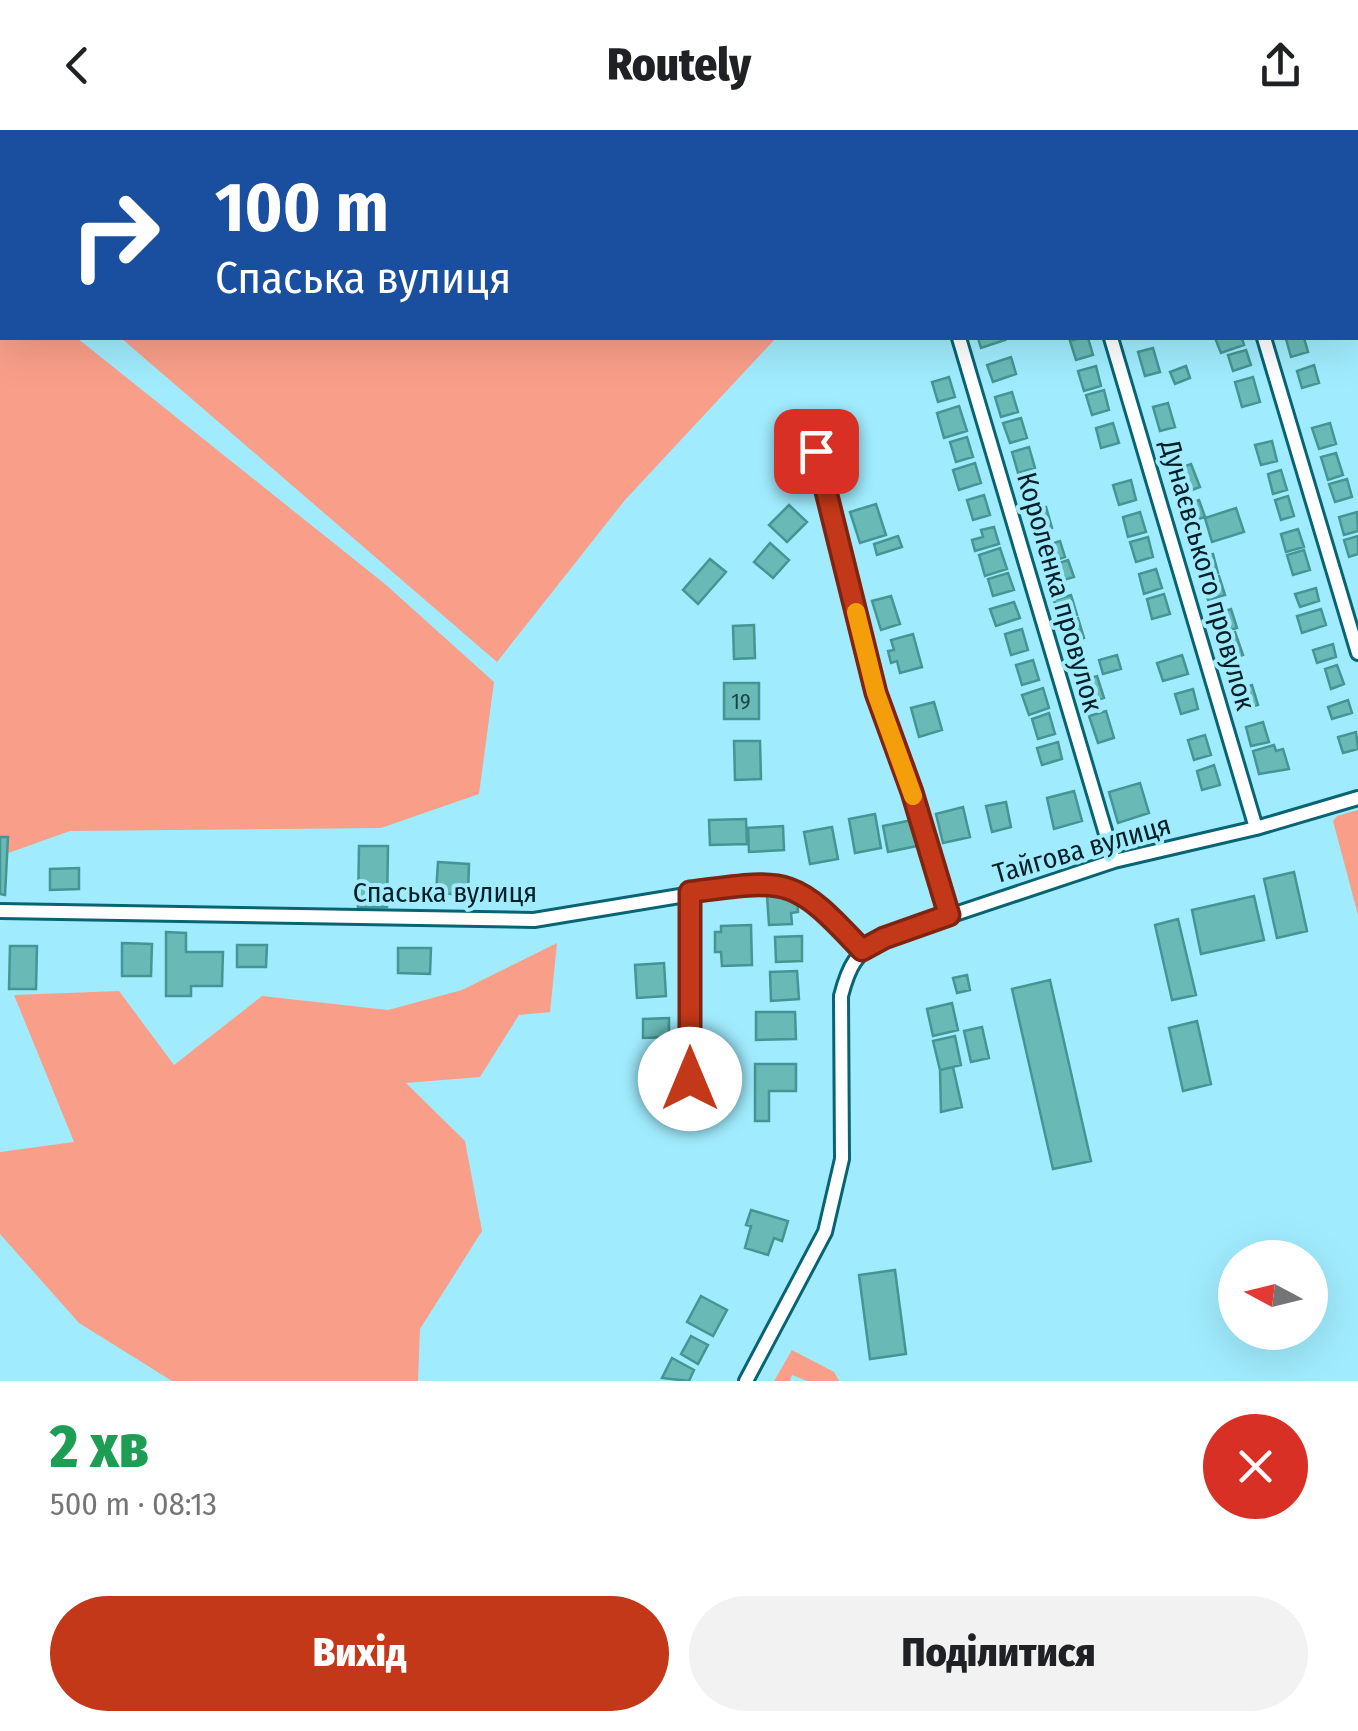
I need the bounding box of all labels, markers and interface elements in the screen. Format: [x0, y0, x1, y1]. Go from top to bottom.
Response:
icon: back [50, 38, 105, 93]
text: Routely [607, 38, 751, 92]
icon: share [1253, 38, 1308, 93]
text: 100 m [215, 166, 389, 250]
icon: right [50, 170, 180, 300]
text: Спаська вулиця [215, 251, 511, 305]
pin [774, 409, 859, 494]
icon: arrive [789, 424, 844, 479]
street label: Дунаєвського провулок [1153, 435, 1262, 714]
street label: Короленка провулок [1010, 469, 1110, 715]
house number: 19 [731, 688, 751, 715]
street label: Тайгова вулиця [989, 808, 1175, 890]
street label: Спаська вулиця [353, 876, 537, 909]
position arrow [638, 1027, 742, 1131]
north arrow [1218, 1240, 1328, 1350]
map controls [1218, 1240, 1328, 1350]
text: 2 хв [50, 1411, 149, 1483]
button: close [1203, 1414, 1308, 1519]
text: 500 m · 08:13 [50, 1485, 217, 1523]
button: Вихід [50, 1596, 669, 1711]
button: Поділитися [689, 1596, 1308, 1711]

